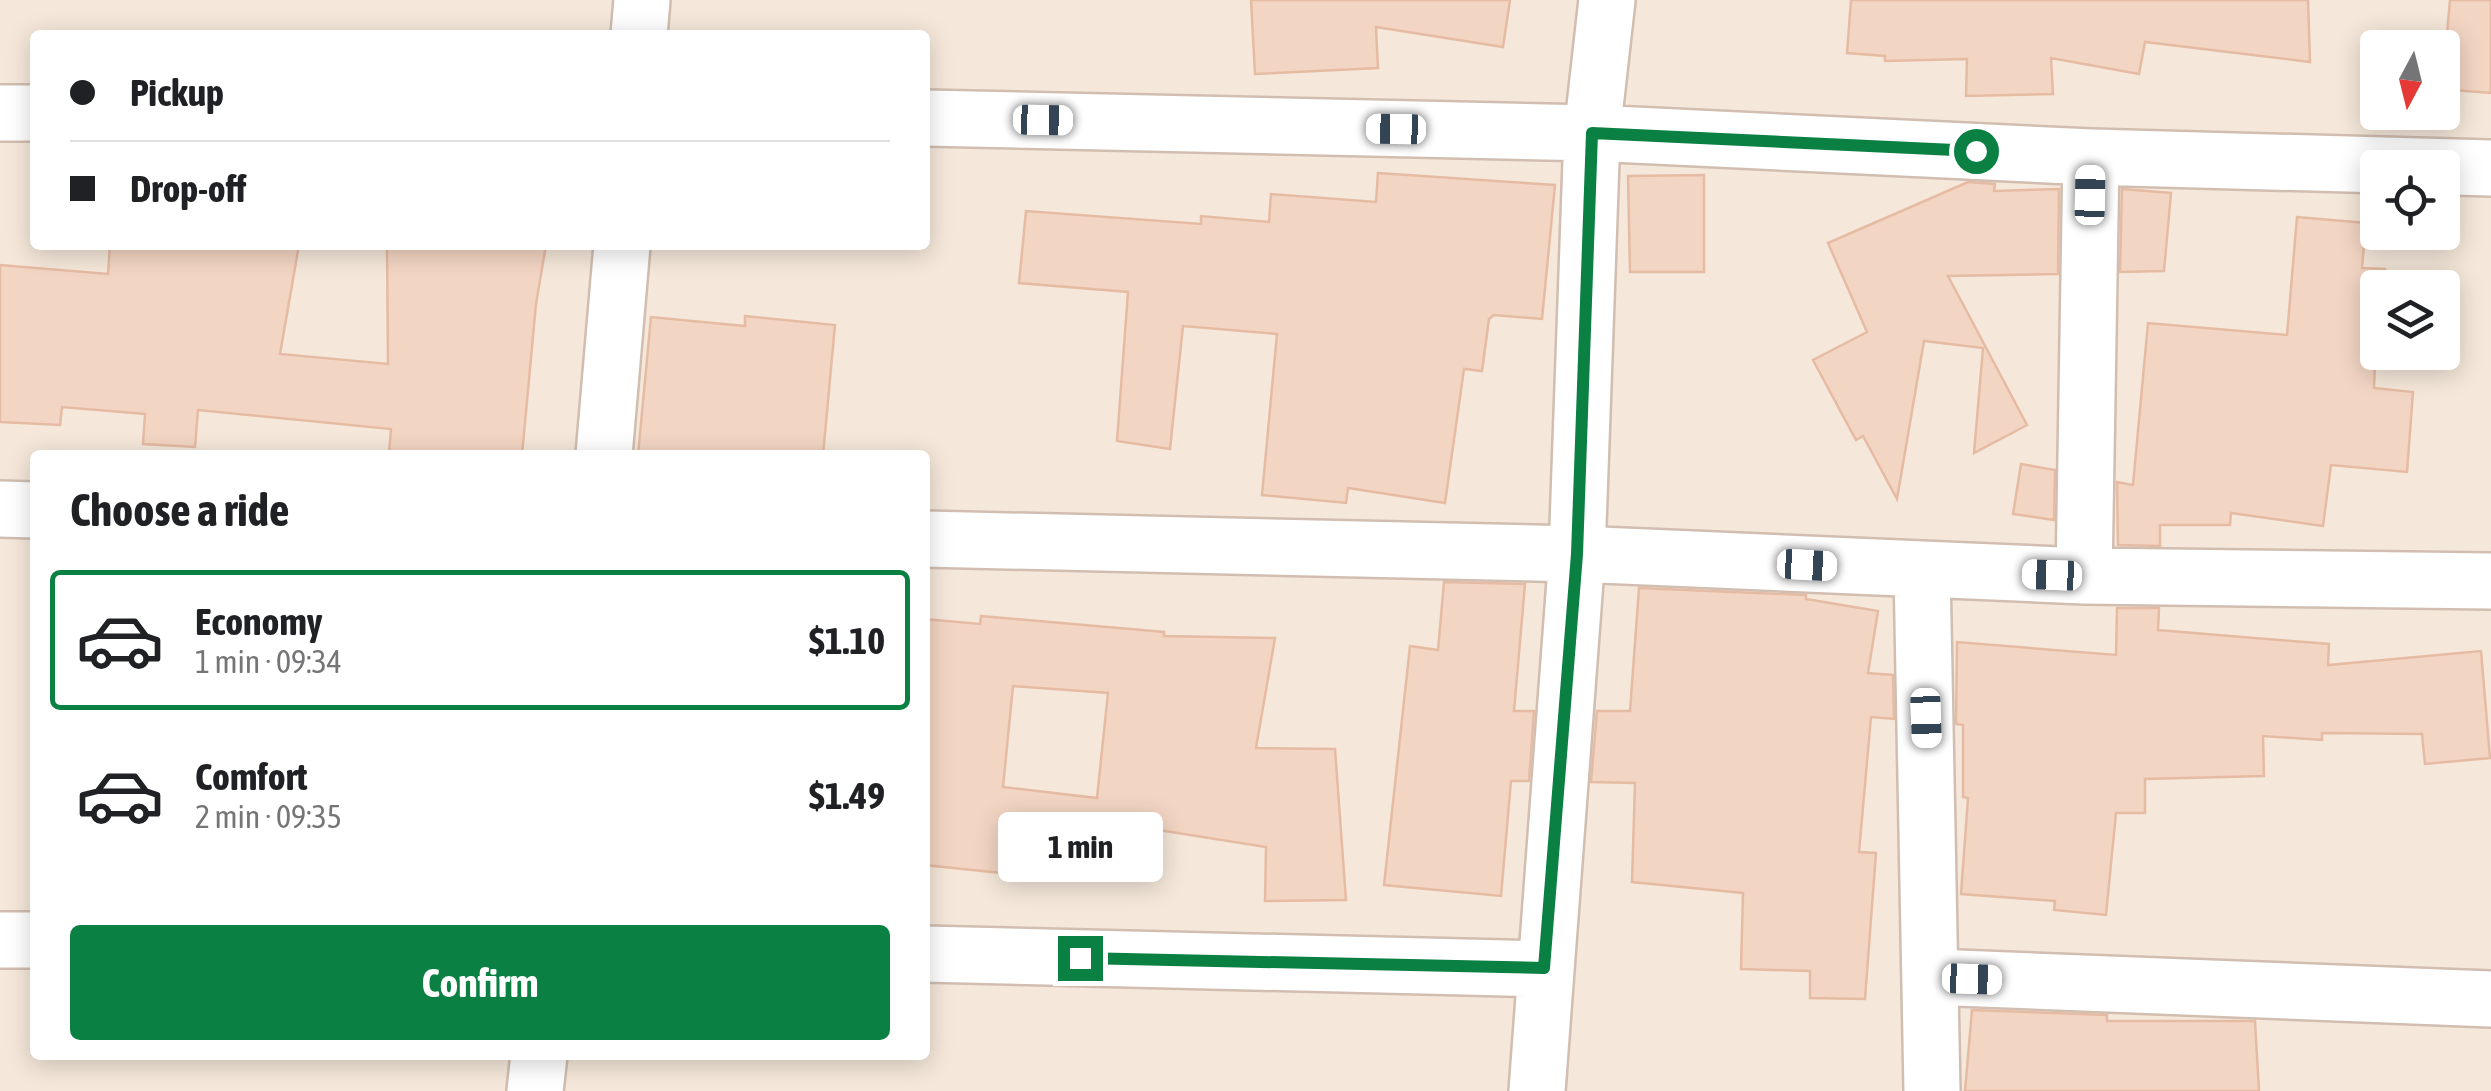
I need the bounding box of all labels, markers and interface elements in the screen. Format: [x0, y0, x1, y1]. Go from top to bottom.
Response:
north arrow [2360, 30, 2460, 130]
map controls [2360, 30, 2460, 370]
text: Pickup [130, 71, 224, 114]
car [1013, 104, 1073, 136]
car [1366, 113, 1426, 145]
route start [1954, 129, 1999, 174]
button: locate [2360, 150, 2460, 250]
car [2074, 165, 2106, 225]
text: Drop-off [130, 167, 246, 210]
button: layers [2360, 270, 2460, 370]
text: Choose a ride [70, 484, 289, 536]
car [1776, 548, 1838, 582]
car [2021, 559, 2083, 591]
icon: car [75, 595, 165, 685]
text: Economy [195, 600, 322, 643]
text: $1.10 [809, 619, 885, 662]
text: 1 min · 09:34 [195, 643, 342, 680]
car [1910, 687, 1942, 749]
icon: car [75, 750, 165, 840]
text: Comfort [195, 755, 307, 798]
text: $1.49 [809, 774, 885, 817]
text: 2 min · 09:35 [195, 798, 342, 835]
callout: 1 min [998, 813, 1162, 883]
text: 1 min [1048, 828, 1113, 865]
button: Confirm [70, 925, 890, 1040]
route end [1058, 936, 1103, 981]
car [1941, 963, 2003, 995]

